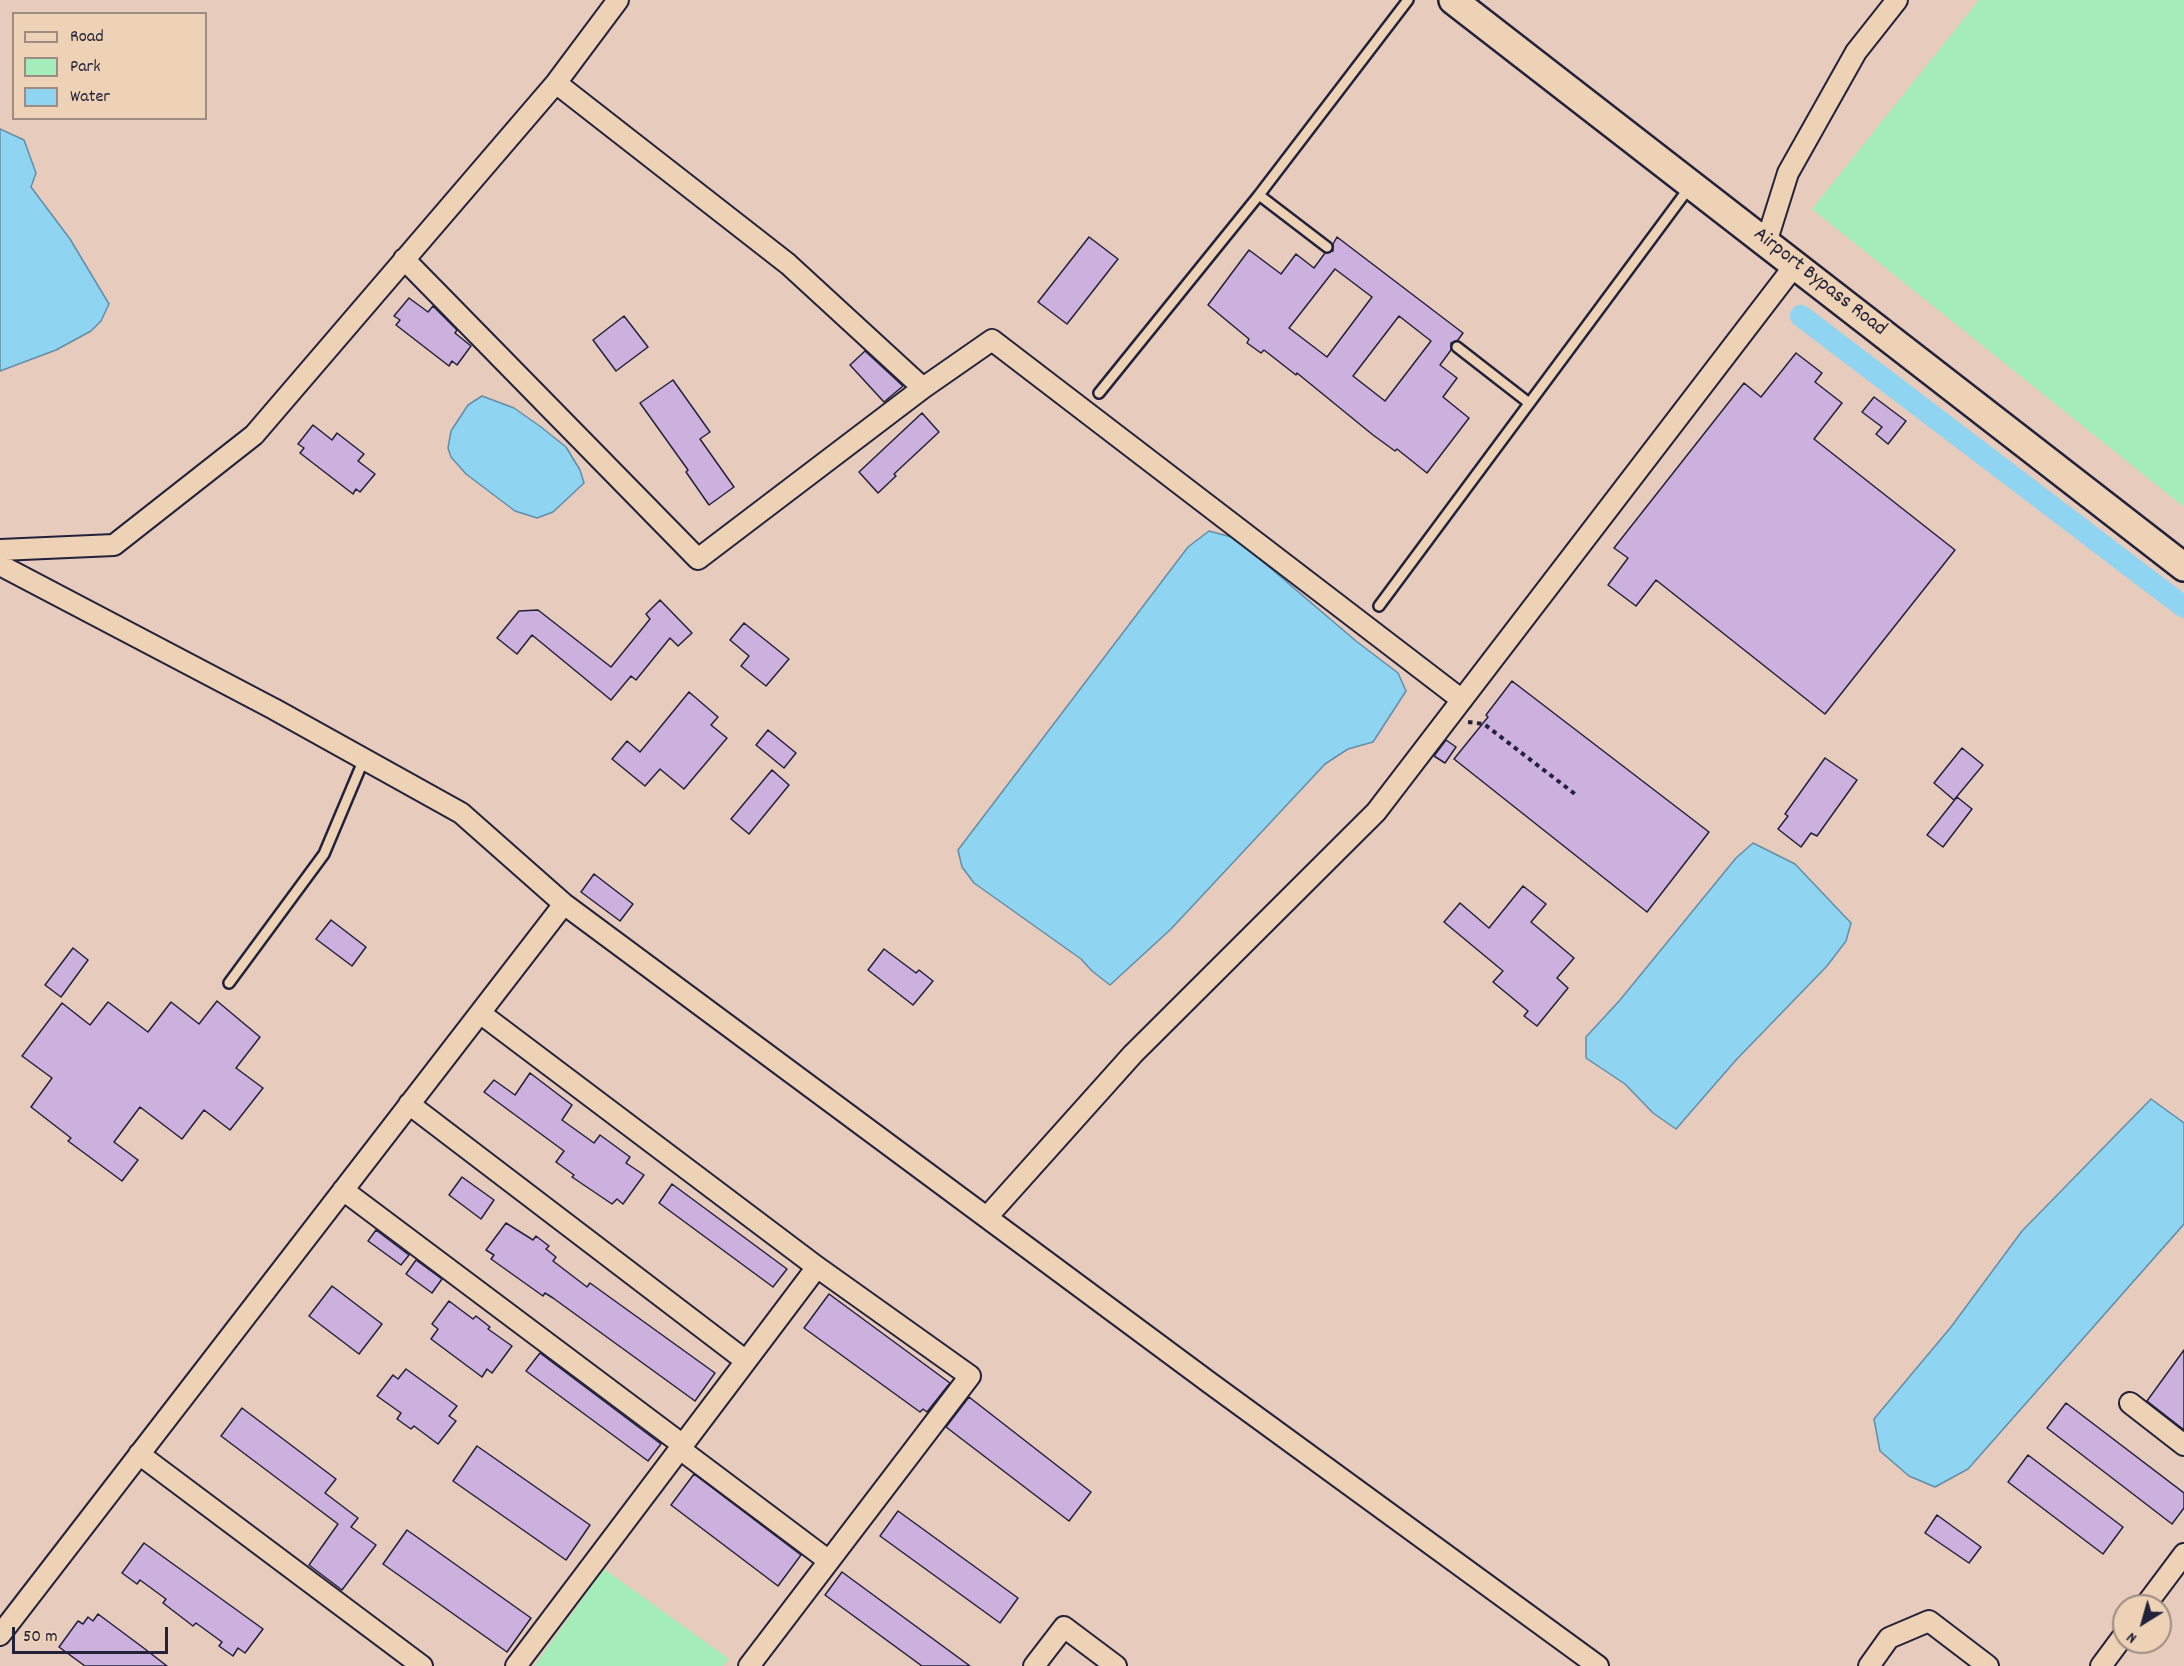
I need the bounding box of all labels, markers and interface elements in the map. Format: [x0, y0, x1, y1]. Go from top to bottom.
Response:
legend [12, 12, 207, 120]
text: Road [70, 25, 104, 50]
text: Park [70, 55, 101, 80]
text: Water [70, 85, 110, 110]
street label: Airport Bypass Road [1747, 223, 1891, 343]
north arrow [2112, 1594, 2172, 1654]
scale bar [15, 1615, 171, 1653]
text: 50 m [23, 1625, 58, 1650]
text: N [2122, 1626, 2142, 1649]

